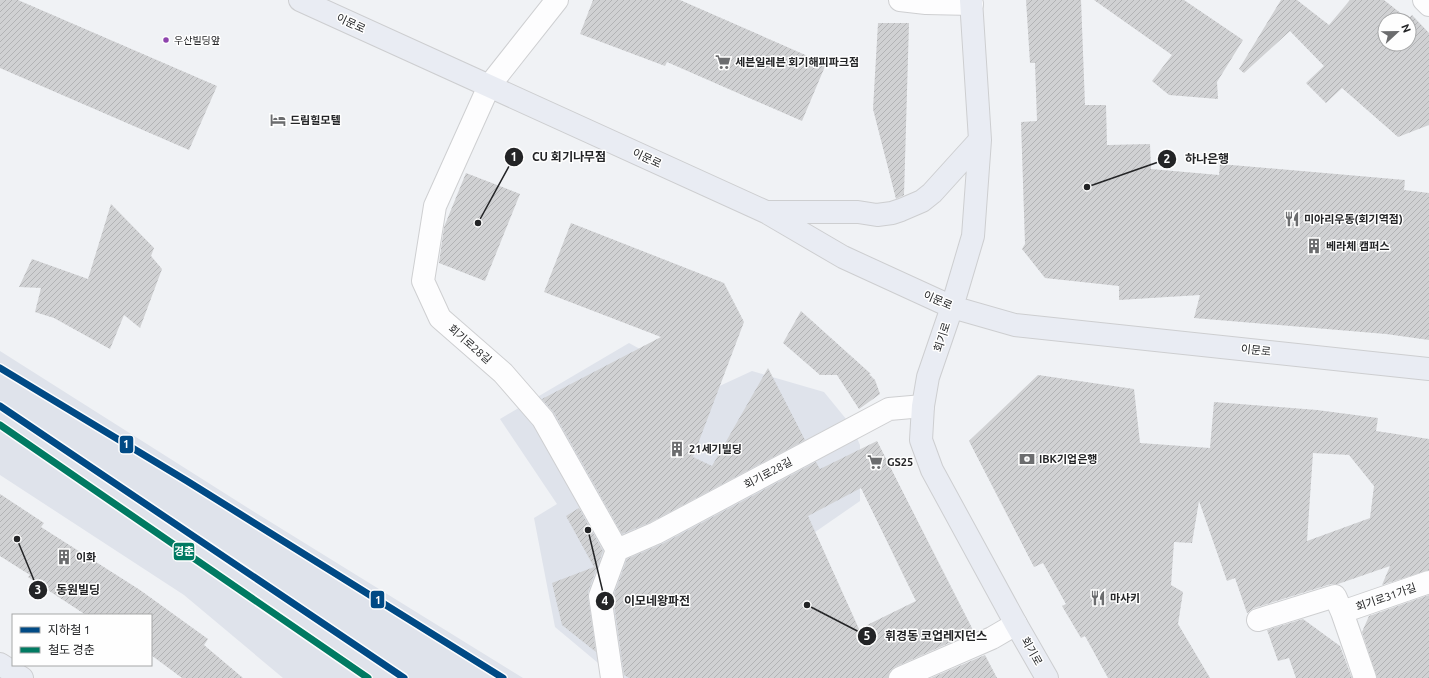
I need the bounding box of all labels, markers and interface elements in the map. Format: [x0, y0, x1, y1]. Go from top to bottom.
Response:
street label: 이문로 [335, 11, 367, 35]
north arrow [1377, 12, 1417, 52]
text: N [1399, 22, 1413, 34]
marker: 우산빌딩앞 [161, 35, 171, 45]
place label: 우산빌딩앞 [174, 35, 220, 46]
supermarket icon: 세븐일레븐 회기해피파크점 [714, 53, 732, 71]
place label: 세븐일레븐 회기해피파크점 [735, 56, 859, 68]
hotel icon: 드림힐모텔 [269, 111, 287, 129]
place label: 드림힐모텔 [290, 114, 341, 126]
callout: CU 회기나무점 [504, 145, 614, 169]
street label: 이문로 [631, 146, 663, 170]
callout: 하나은행 [1157, 147, 1237, 171]
text: 1 [511, 150, 517, 163]
text: CU 회기나무점 [532, 150, 606, 163]
text: 2 [1164, 152, 1171, 165]
text: 하나은행 [1185, 152, 1229, 165]
restaurant icon: 미아리우동(회기역점) [1283, 210, 1301, 228]
place label: 미아리우동(회기역점) [1304, 213, 1403, 226]
building icon: 베라체 캠퍼스 [1305, 237, 1323, 255]
place label: 베라체 캠퍼스 [1326, 240, 1389, 252]
street label: 이문로 [922, 289, 954, 311]
street label: 회기로 [932, 321, 952, 353]
street label: 회기로28길 [446, 322, 494, 366]
street label: 이문로 [1240, 342, 1272, 358]
line badge: 1 [119, 435, 134, 454]
text: 1 [123, 438, 129, 450]
building icon: 21세기빌딩 [668, 440, 686, 458]
place label: 21세기빌딩 [689, 443, 742, 455]
bank icon: IBK기업은행 [1018, 450, 1036, 468]
supermarket icon: GS25 [866, 453, 884, 471]
place label: IBK기업은행 [1039, 453, 1097, 465]
street label: 회기로28길 [742, 455, 794, 491]
place label: GS25 [887, 456, 913, 468]
line badge: 경춘 [173, 542, 195, 561]
text: 경춘 [174, 545, 194, 557]
building icon: 이화 [55, 548, 73, 566]
place label: 이화 [76, 551, 96, 563]
callout: 동원빌딩 [28, 578, 108, 602]
street label: 회기로31가길 [1354, 581, 1418, 613]
text: 3 [35, 583, 41, 596]
text: 동원빌딩 [56, 583, 100, 596]
callout: 이모네왕파전 [595, 589, 698, 613]
restaurant icon: 마사키 [1089, 589, 1107, 607]
line badge: 1 [370, 590, 385, 609]
place label: 마사키 [1110, 592, 1140, 604]
text: 1 [375, 594, 381, 606]
text: 4 [602, 594, 609, 607]
text: 이모네왕파전 [624, 594, 690, 607]
legend [12, 614, 152, 666]
text: 지하철 1 [48, 623, 91, 636]
callout: 휘경동 코업레지던스 [857, 624, 995, 648]
text: 5 [864, 629, 871, 642]
text: 휘경동 코업레지던스 [885, 629, 987, 642]
street label: 회기로 [1019, 635, 1045, 667]
text: 철도 경춘 [48, 643, 95, 656]

